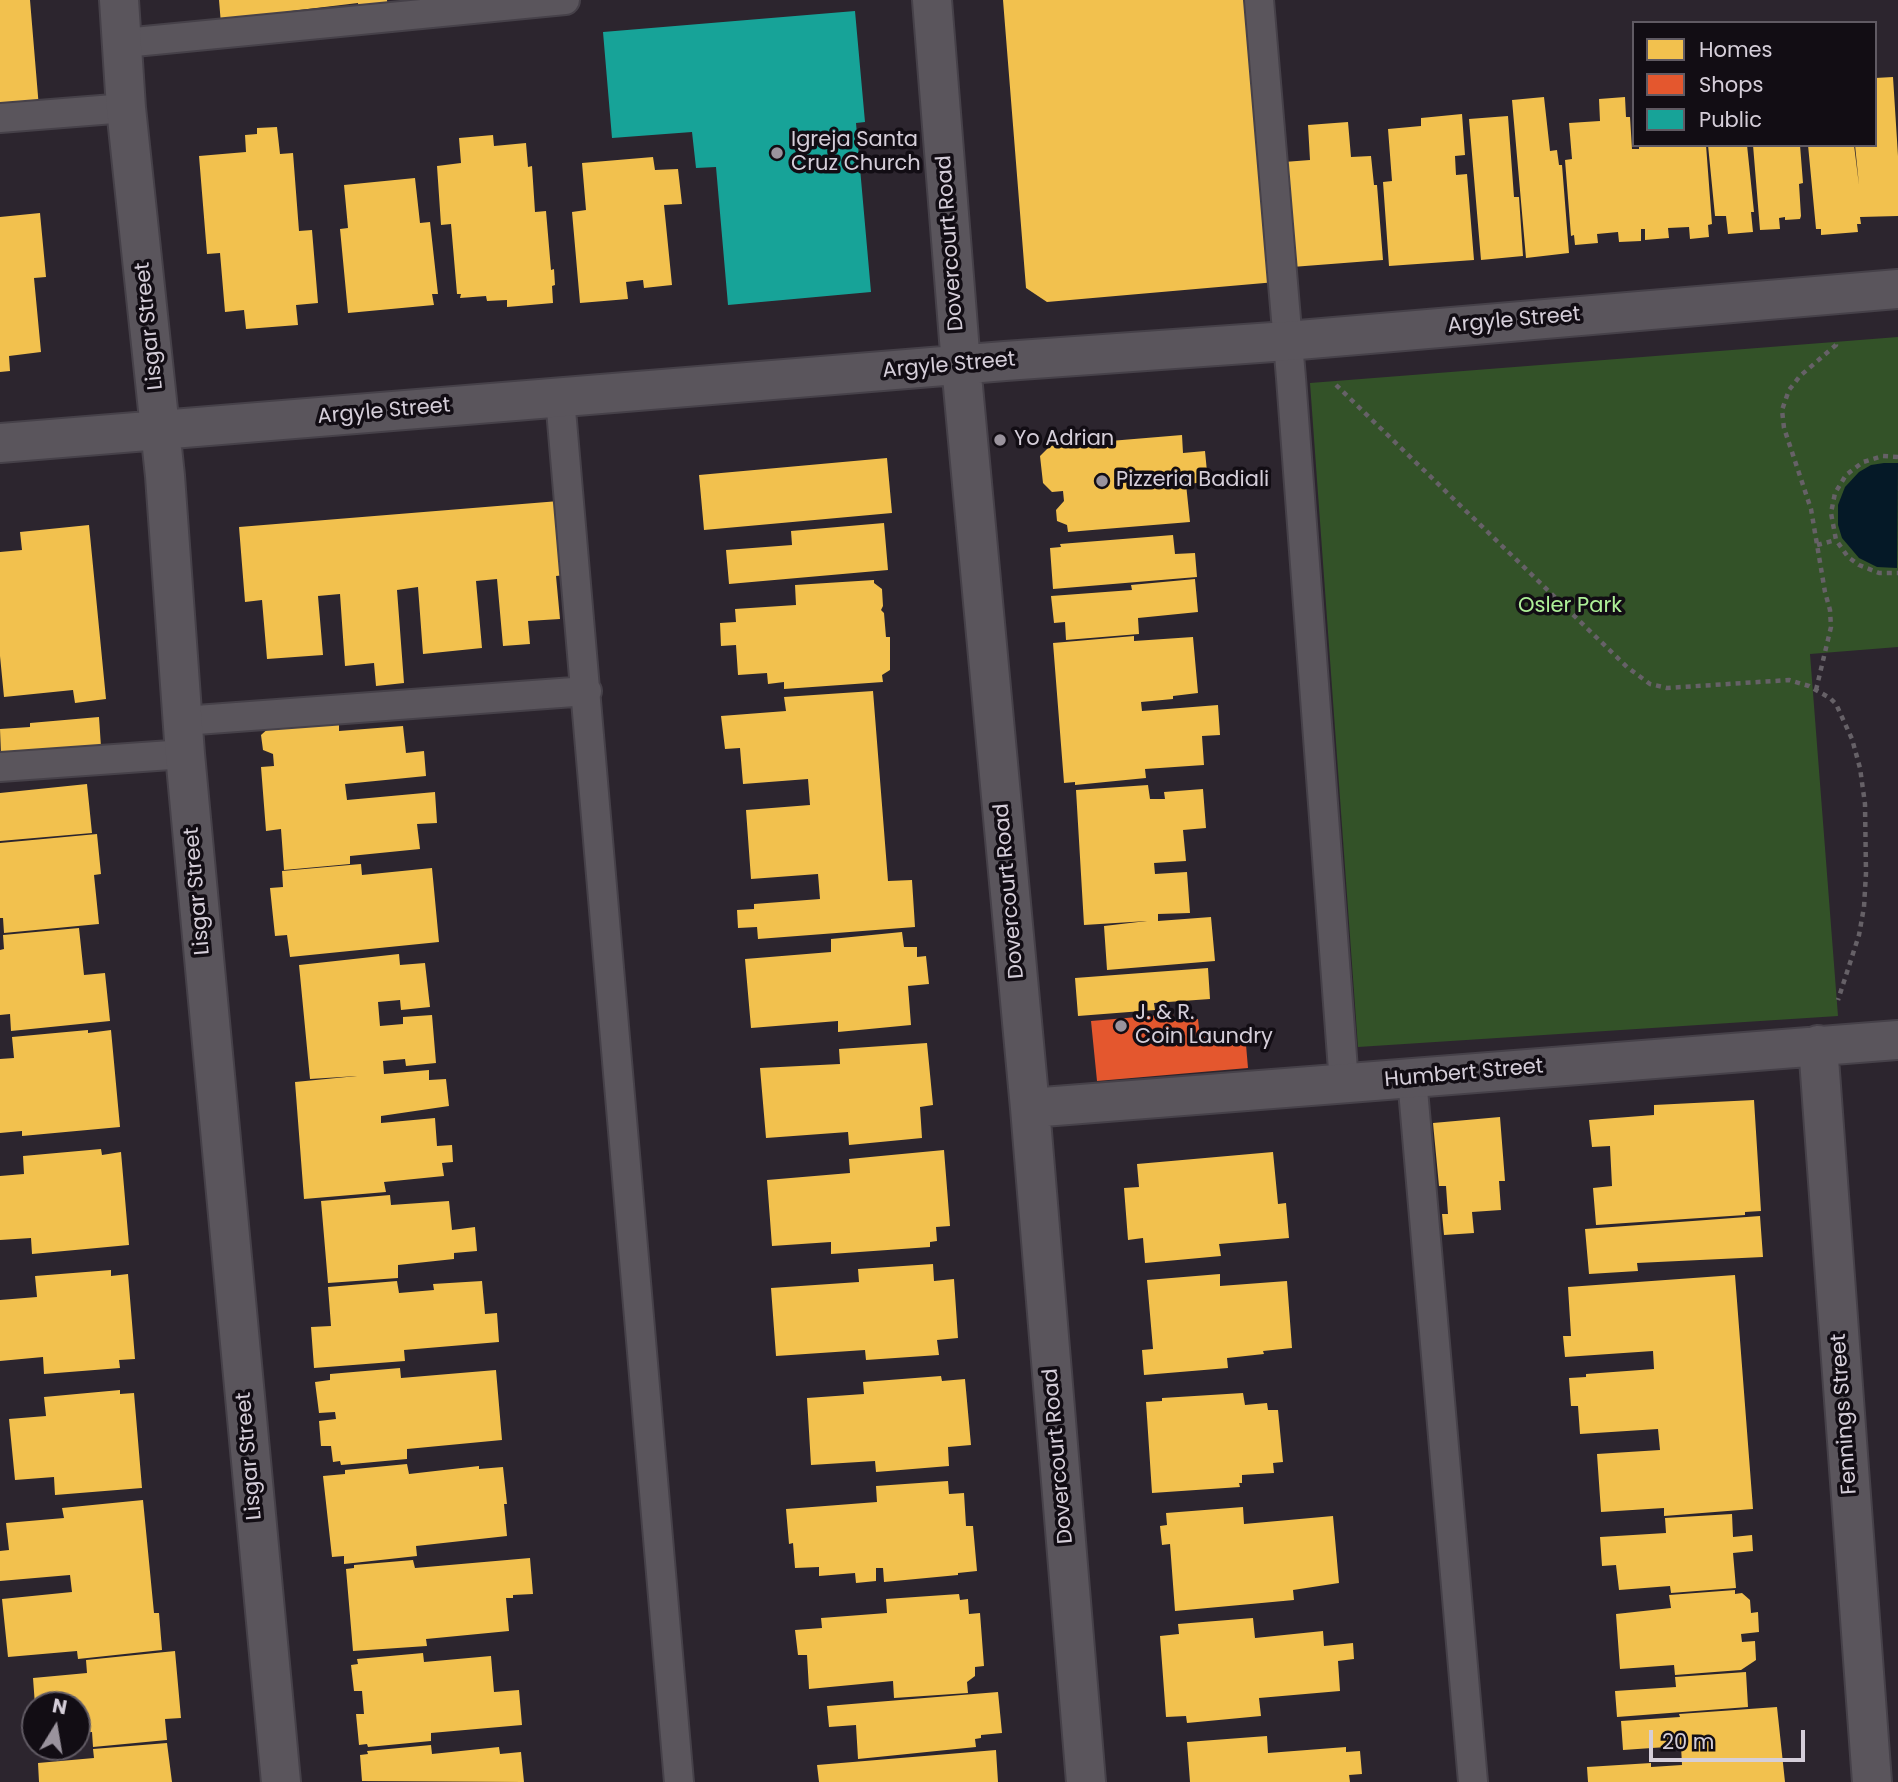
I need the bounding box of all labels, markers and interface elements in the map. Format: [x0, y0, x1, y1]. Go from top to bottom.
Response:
legend [1632, 21, 1877, 147]
text: Homes [1699, 35, 1773, 64]
text: Shops [1699, 70, 1763, 99]
text: Public [1699, 105, 1762, 134]
place label: Igreja Santa Cruz Church [791, 128, 921, 178]
marker: Igreja Santa Cruz Church [769, 145, 785, 161]
street label: Dovercourt Road [932, 154, 970, 332]
street label: Lisgar Street [131, 261, 169, 391]
street label: Argyle Street [1447, 303, 1581, 339]
street label: Argyle Street [882, 348, 1016, 384]
street label: Argyle Street [317, 394, 451, 430]
place label: Yo Adrian [1014, 427, 1114, 453]
marker: Yo Adrian [992, 432, 1008, 448]
place label: Pizzeria Badiali [1116, 468, 1269, 494]
marker: Pizzeria Badiali [1094, 473, 1110, 489]
park label: Osler Park [1518, 594, 1622, 620]
street label: Dovercourt Road [990, 802, 1030, 980]
street label: Lisgar Street [180, 826, 216, 956]
place label: J. & R. Coin Laundry [1135, 1001, 1273, 1051]
marker: J. & R. Coin Laundry [1113, 1018, 1129, 1034]
street label: Humbert Street [1384, 1055, 1544, 1093]
street label: Fennings Street [1827, 1333, 1863, 1495]
street label: Dovercourt Road [1039, 1367, 1079, 1545]
street label: Lisgar Street [232, 1391, 268, 1521]
north arrow [21, 1691, 91, 1761]
text: N [50, 1692, 69, 1721]
scale bar [1653, 1716, 1809, 1760]
text: 20 m [1662, 1727, 1715, 1756]

